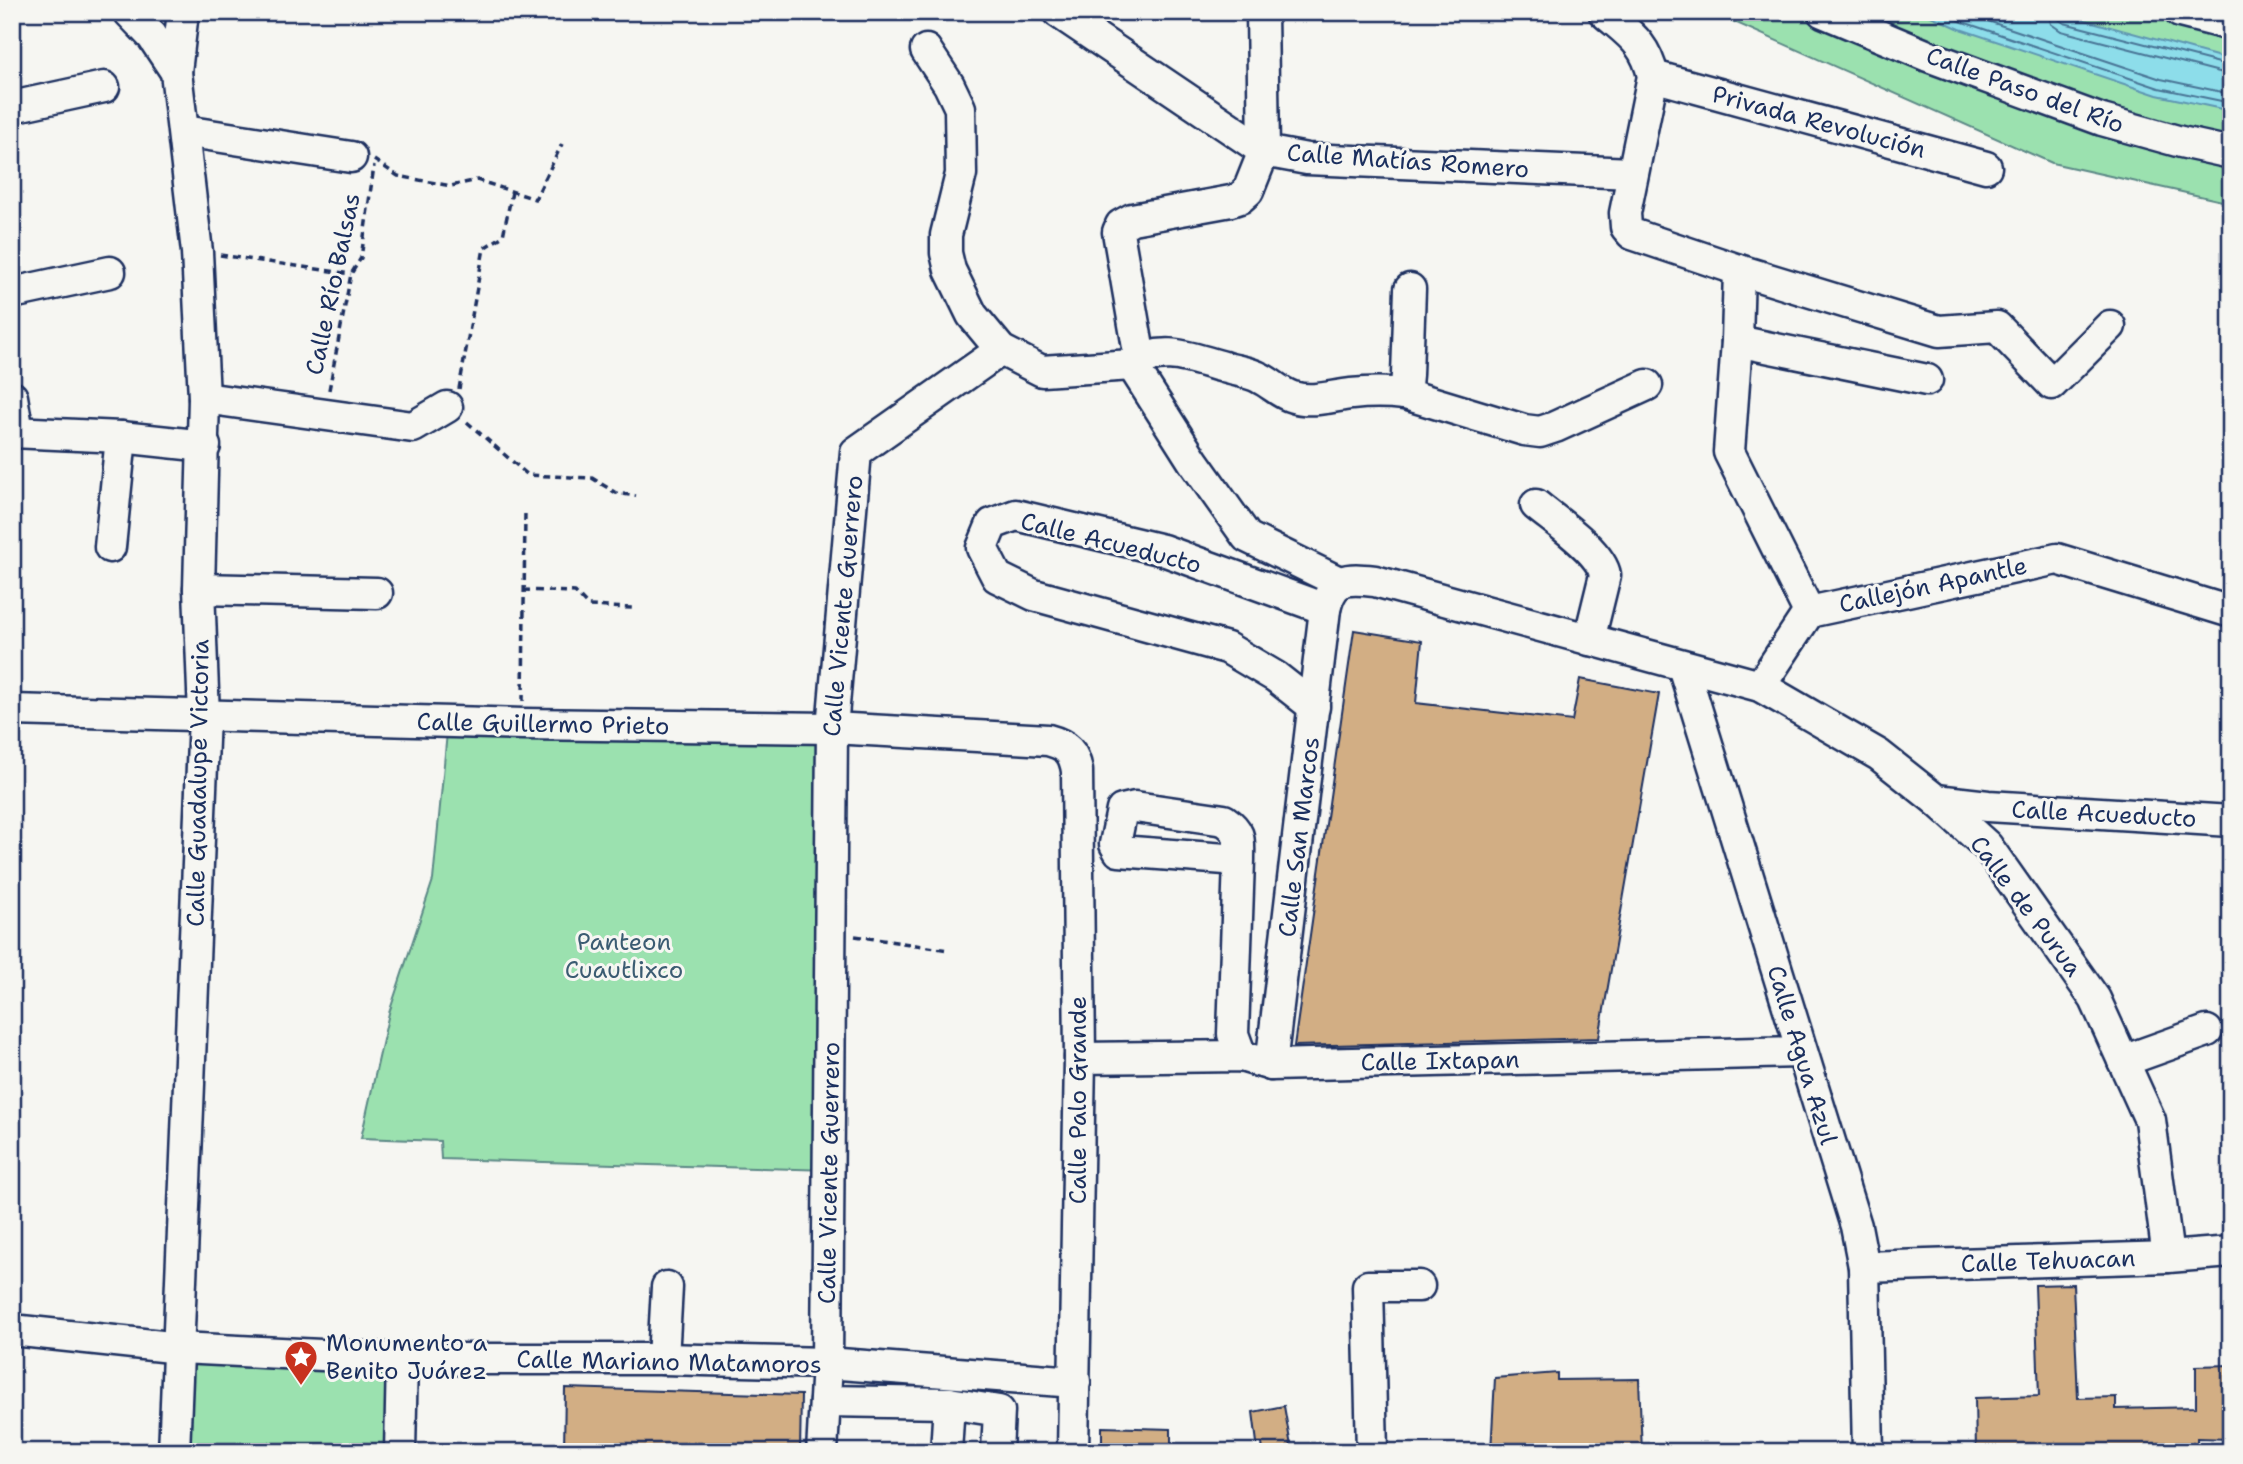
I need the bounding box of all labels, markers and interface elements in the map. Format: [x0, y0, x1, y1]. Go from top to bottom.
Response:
street label: Calle Paso del Río [1922, 39, 2128, 141]
street label: Privada Revolución [1709, 78, 1929, 166]
street label: Calle Matías Romero [1286, 137, 1530, 185]
street label: Calle Río Balsas [298, 190, 368, 378]
street label: Calle Vicente Guerrero [816, 474, 870, 738]
street label: Calle Acueducto [1017, 505, 1205, 581]
street label: Callejón Apantle [1836, 549, 2030, 621]
street label: Calle Guadalupe Victoria [179, 639, 217, 927]
street label: Calle Guillermo Prieto [416, 706, 670, 742]
street label: Calle San Marcos [1271, 735, 1327, 939]
street label: Calle Acueducto [2011, 793, 2197, 835]
street label: Calle de Purua [1963, 829, 2090, 983]
park label: Panteon Cuautlixco [565, 926, 683, 986]
street label: Calle Agua Azul [1760, 961, 1845, 1149]
street label: Calle Palo Grande [1062, 996, 1094, 1204]
street label: Calle Vicente Guerrero [811, 1042, 847, 1304]
street label: Calle Ixtapan [1360, 1044, 1520, 1078]
street label: Calle Tehuacan [1960, 1242, 2136, 1280]
place label: Monumento a Benito Juárez [326, 1327, 487, 1387]
place icon: Monumento a Benito Juárez [282, 1338, 320, 1387]
street label: Calle Mariano Matamoros [516, 1343, 822, 1381]

